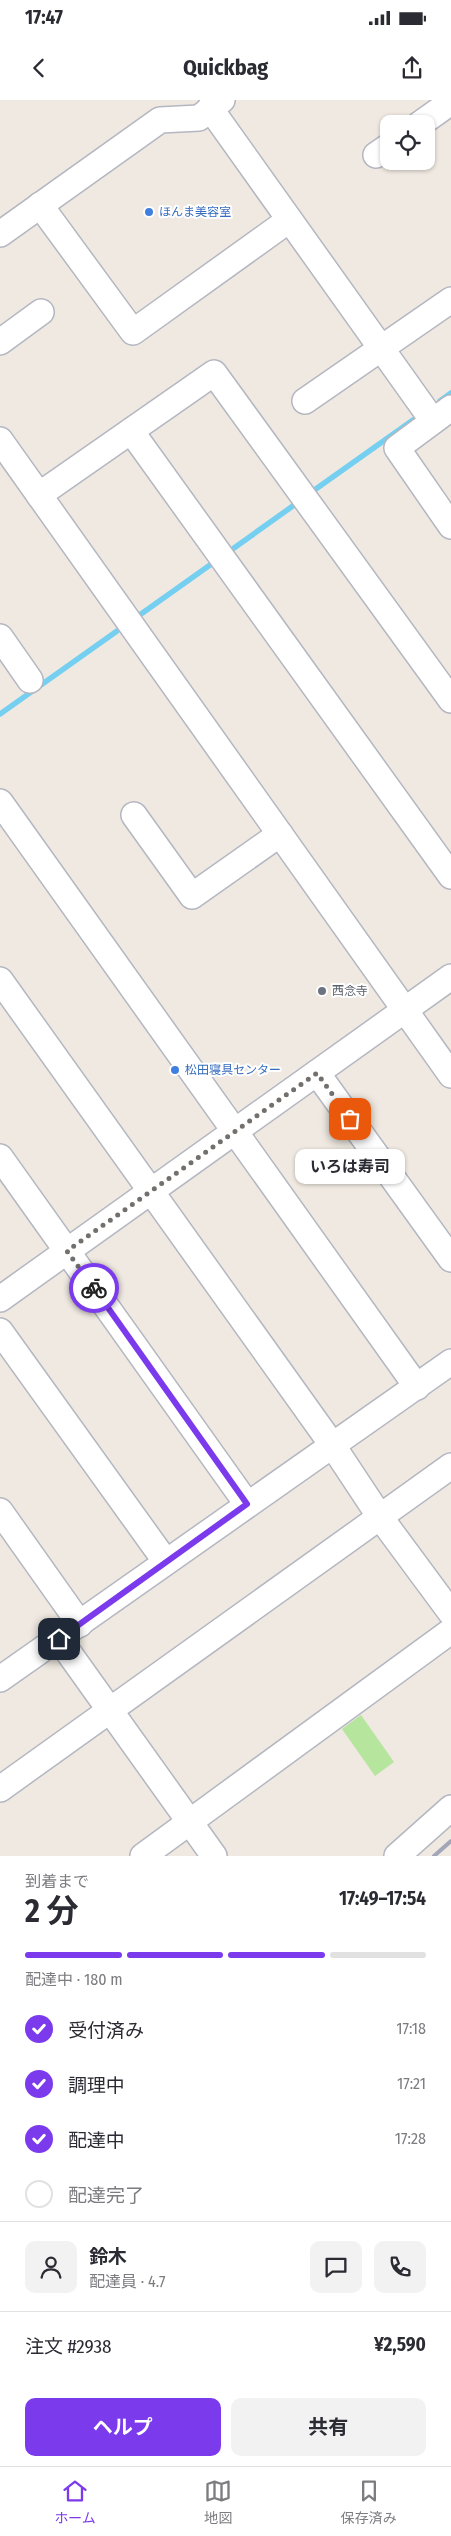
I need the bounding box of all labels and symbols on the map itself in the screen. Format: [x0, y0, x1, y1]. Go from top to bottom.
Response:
place label: ほんま美容室 [159, 205, 231, 219]
marker: ほんま美容室 [143, 206, 155, 218]
place label: 西念寺 [332, 984, 368, 998]
marker: 西念寺 [316, 985, 328, 997]
place label: 松田寝具センター [185, 1063, 281, 1077]
marker: 松田寝具センター [169, 1064, 181, 1076]
pin [329, 1098, 371, 1140]
callout: いろは寿司 [295, 1149, 405, 1184]
courier [69, 1263, 119, 1313]
pin [38, 1618, 80, 1660]

